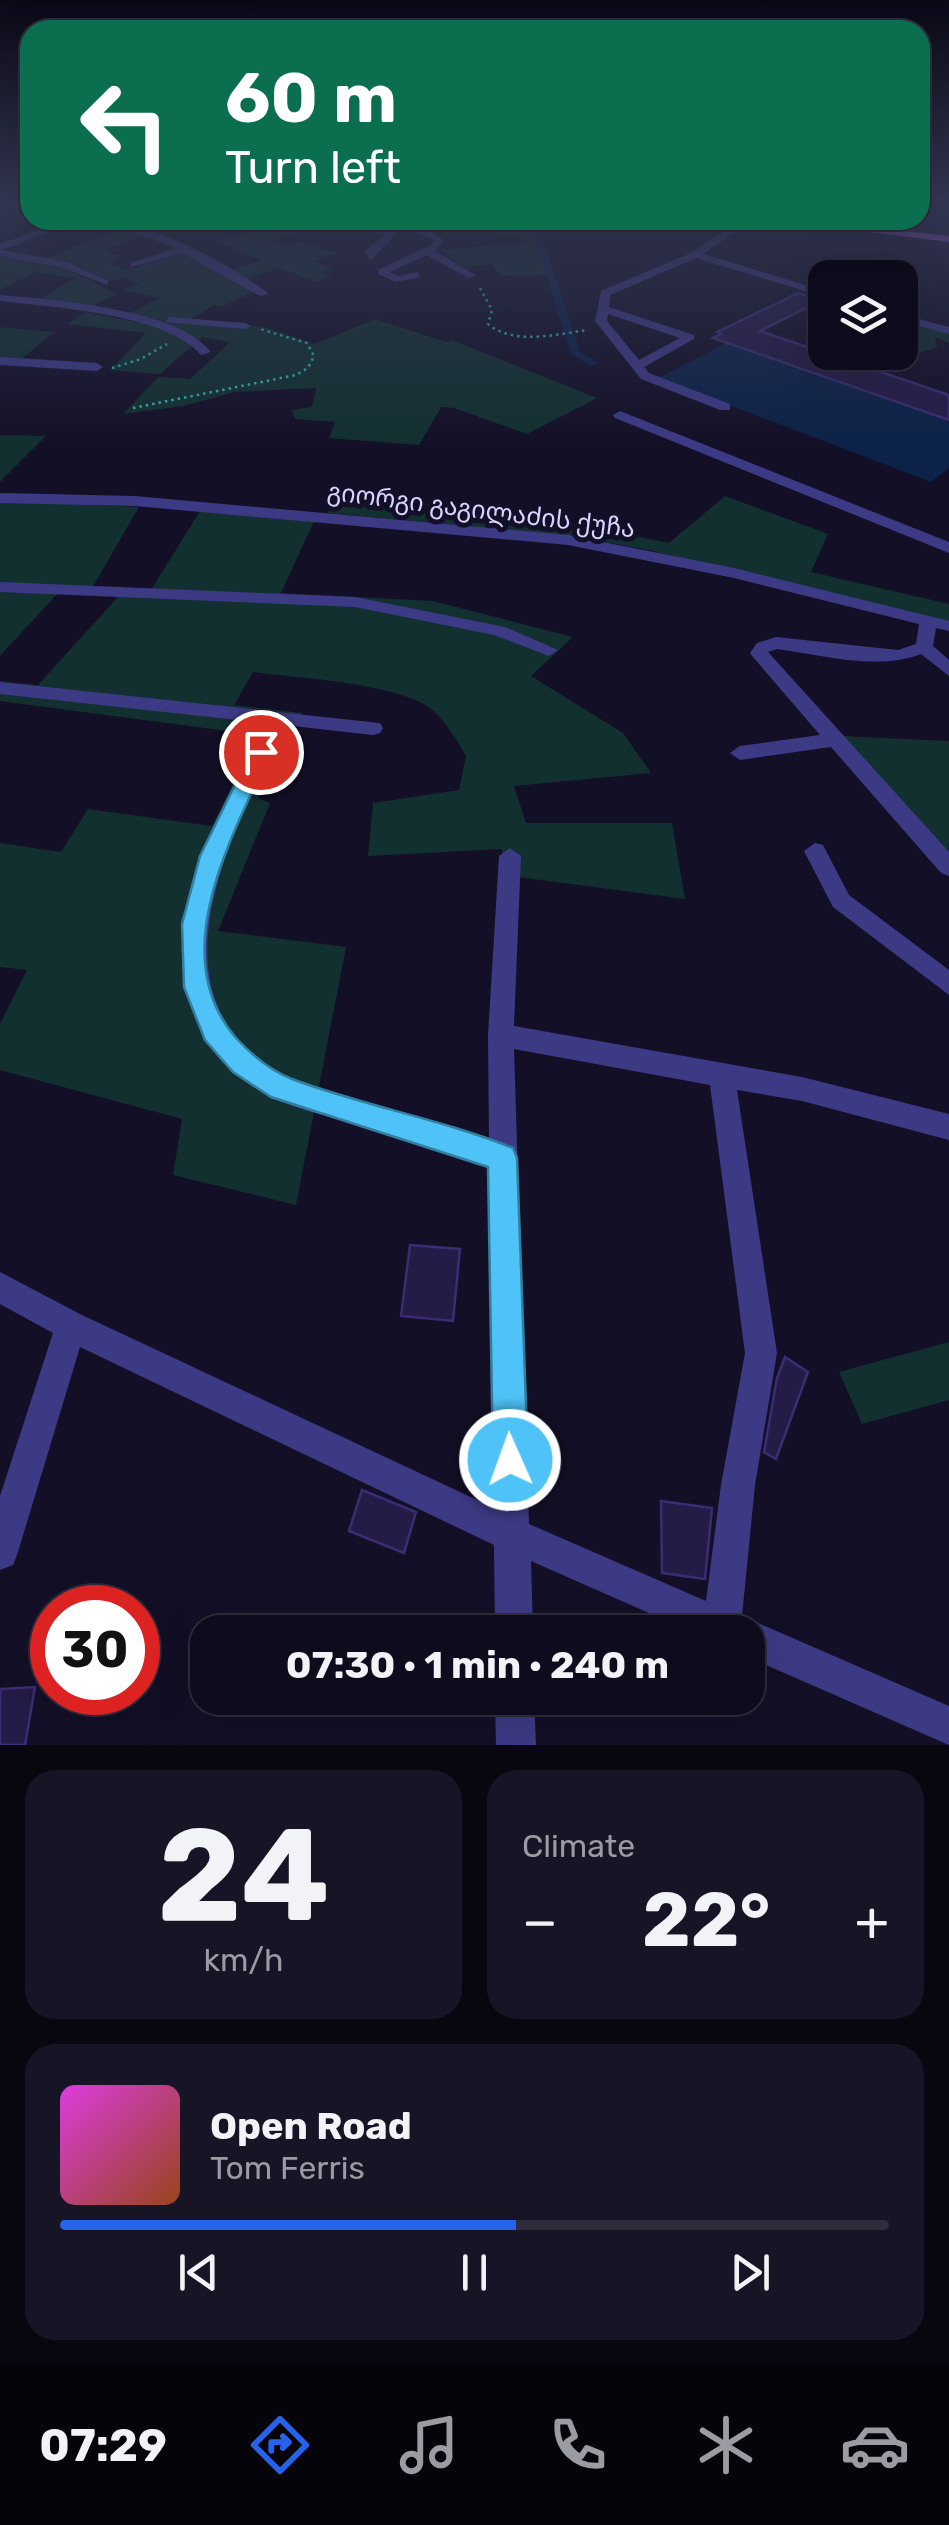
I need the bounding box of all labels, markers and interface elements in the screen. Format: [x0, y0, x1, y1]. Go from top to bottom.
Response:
text: 60 m [225, 57, 397, 140]
icon: left [60, 60, 190, 190]
text: Turn left [225, 141, 401, 194]
map controls [808, 260, 918, 370]
button: layers [808, 260, 918, 370]
street label: გიორგი გაგილაძის ქუჩა [325, 477, 637, 544]
pin [219, 710, 304, 795]
icon: arrive [234, 725, 289, 780]
position arrow [458, 1408, 562, 1512]
speed limit sign: 30 [30, 1585, 160, 1715]
text: 07:30 · 1 min · 240 m [286, 1642, 669, 1688]
text: 24 [157, 1798, 330, 1953]
text: Climate [522, 1827, 635, 1865]
text: 22° [642, 1876, 770, 1965]
text: − [522, 1889, 558, 1954]
text: + [855, 1889, 889, 1954]
text: km/h [204, 1941, 283, 1979]
text: Open Road [210, 2103, 412, 2149]
text: Tom Ferris [210, 2149, 365, 2187]
icon: previous [171, 2245, 226, 2300]
icon: pause [447, 2245, 502, 2300]
icon: next [723, 2245, 778, 2300]
icon: directions [245, 2410, 315, 2480]
icon: music [394, 2410, 464, 2480]
icon: phone [543, 2410, 613, 2480]
icon: climate [691, 2410, 761, 2480]
icon: car [840, 2410, 910, 2480]
text: 07:29 [39, 2419, 167, 2472]

